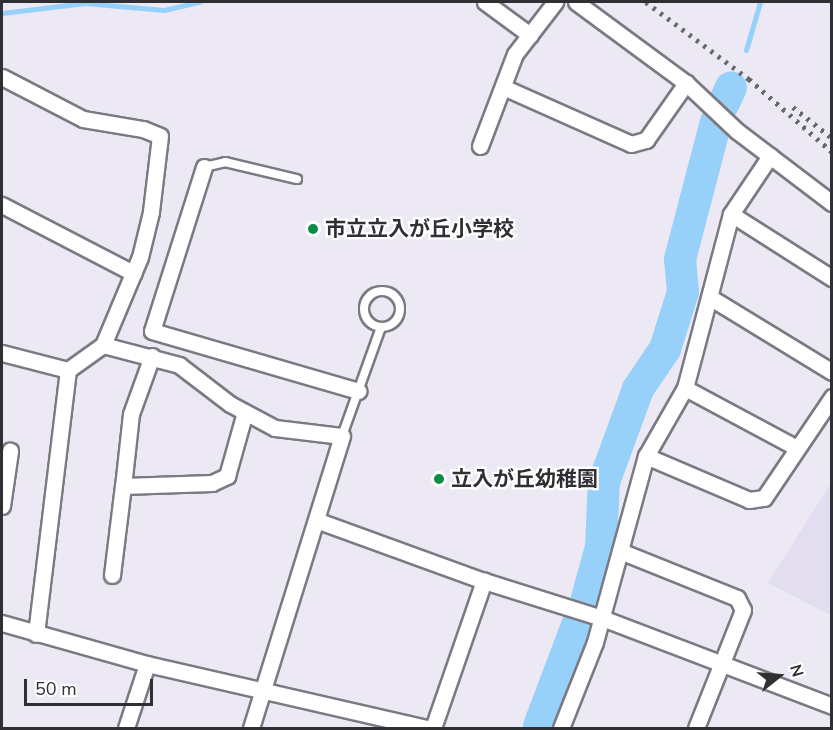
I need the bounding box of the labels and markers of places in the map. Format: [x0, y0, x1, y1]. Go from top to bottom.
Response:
place label: 市立立入が丘小学校 [325, 216, 514, 242]
marker: 市立立入が丘小学校 [306, 222, 320, 236]
place label: 立入が丘幼稚園 [451, 466, 598, 492]
marker: 立入が丘幼稚園 [432, 472, 446, 486]

